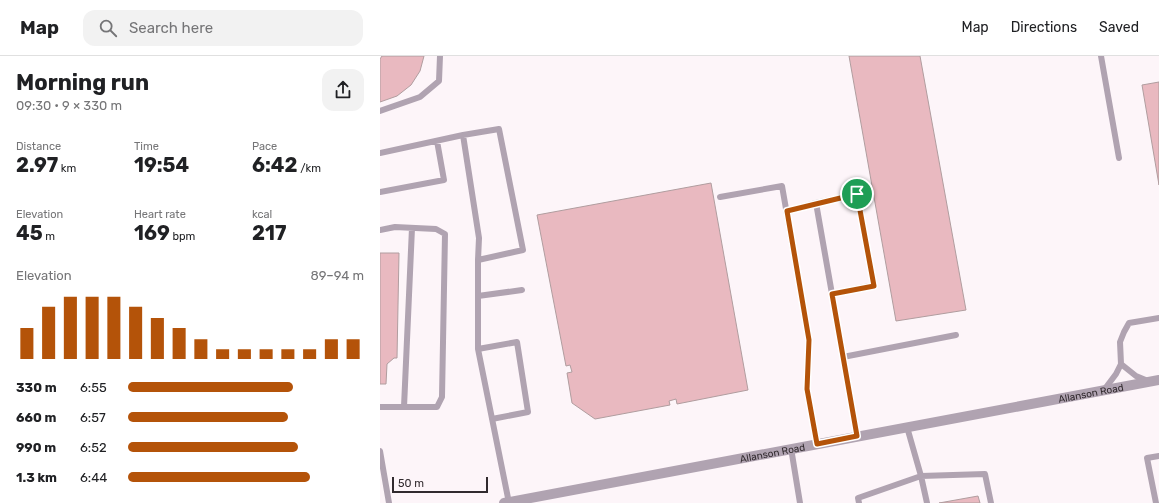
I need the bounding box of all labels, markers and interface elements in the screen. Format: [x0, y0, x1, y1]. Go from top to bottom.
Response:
search box [83, 10, 363, 46]
text: Map [20, 16, 59, 39]
icon: search [97, 17, 119, 39]
text: Search here [129, 19, 213, 37]
text: Map [962, 19, 989, 36]
text: Directions [1011, 19, 1077, 36]
text: Saved [1099, 19, 1139, 36]
text: Morning run [16, 69, 149, 96]
button: share [322, 69, 364, 111]
text: 09:30 · 9 × 330 m [16, 98, 122, 113]
text: Distance [16, 140, 61, 153]
text: Time [134, 140, 159, 153]
text: Pace [252, 140, 277, 153]
text: 2.97 [16, 153, 58, 177]
text: 19:54 [134, 153, 189, 177]
text: 6:42 [252, 153, 298, 177]
text: km [58, 162, 76, 175]
text: /km [298, 162, 321, 175]
pin [840, 177, 874, 211]
icon: arrive [846, 183, 868, 205]
text: Elevation [16, 208, 63, 221]
text: Heart rate [134, 208, 186, 221]
text: kcal [252, 208, 272, 221]
text: 45 [16, 221, 43, 245]
text: 169 [134, 221, 170, 245]
text: 217 [252, 221, 286, 245]
text: m [43, 230, 55, 243]
text: bpm [170, 230, 195, 243]
text: Elevation [16, 268, 72, 283]
text: 89–94 m [311, 268, 364, 283]
text: 330 m [16, 380, 57, 395]
text: 6:55 [80, 380, 107, 395]
street label: Allanson Road [1057, 382, 1125, 406]
text: 660 m [16, 410, 56, 425]
text: 6:57 [80, 410, 106, 425]
text: 990 m [16, 440, 56, 455]
text: 6:52 [80, 440, 107, 455]
street label: Allanson Road [739, 442, 806, 466]
text: 1.3 km [16, 470, 57, 485]
text: 6:44 [80, 470, 107, 485]
scale bar [392, 475, 488, 494]
text: 50 m [398, 477, 424, 490]

